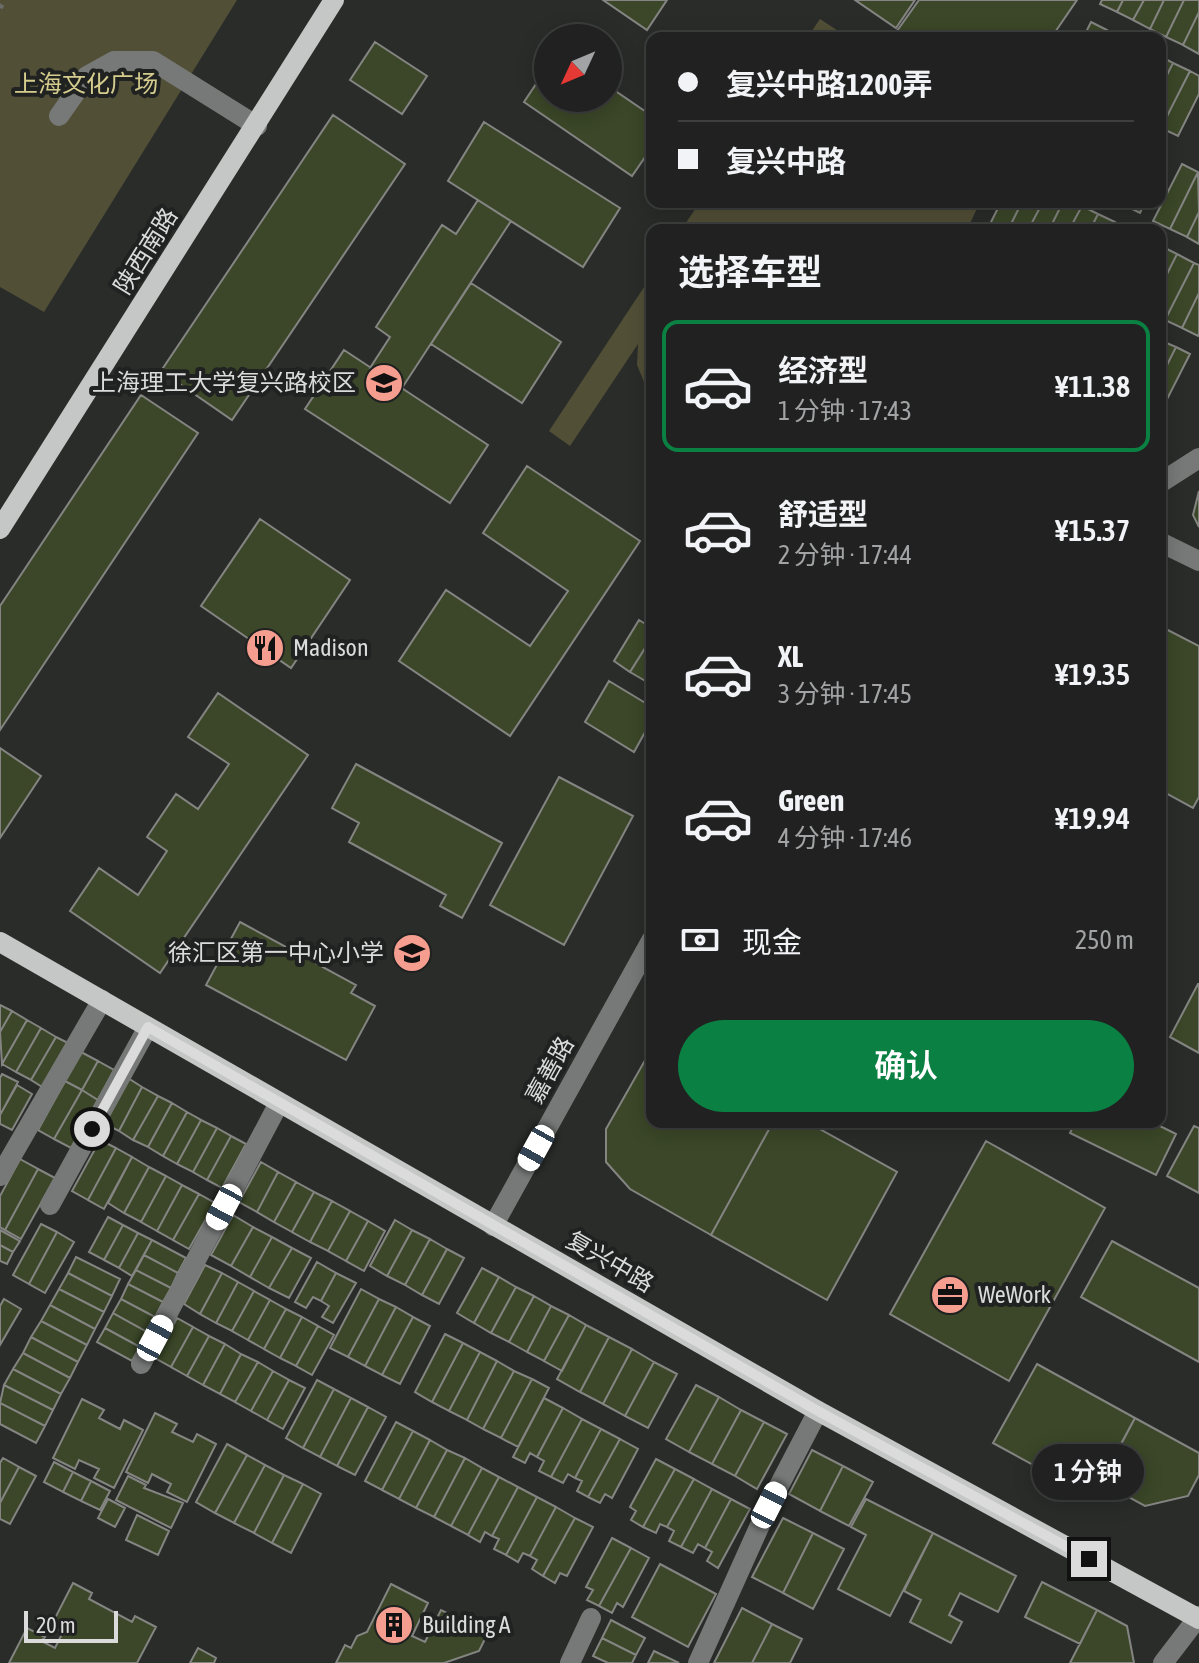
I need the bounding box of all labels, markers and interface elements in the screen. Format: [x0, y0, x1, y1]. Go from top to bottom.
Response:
north arrow [534, 24, 622, 112]
map controls [534, 24, 622, 112]
text: 复兴中路1200弄 [726, 67, 932, 101]
park label: 上海文化广场 [14, 70, 158, 97]
text: 复兴中路 [726, 144, 846, 178]
street label: 陕西南路 [109, 203, 182, 299]
text: 选择车型 [678, 251, 822, 293]
icon: car [682, 350, 754, 422]
text: 经济型 [778, 353, 868, 387]
school or university icon: 上海理工大学复兴路校区 [363, 362, 405, 404]
place label: 上海理工大学复兴路校区 [92, 369, 356, 396]
text: ¥11.38 [1055, 369, 1130, 403]
text: 1 分钟 · 17:43 [778, 396, 912, 426]
icon: car [682, 494, 754, 566]
text: 舒适型 [778, 497, 868, 531]
text: ¥15.37 [1055, 513, 1130, 547]
text: 2 分钟 · 17:44 [778, 540, 912, 570]
restaurant icon: Madison [244, 627, 286, 669]
place label: Madison [293, 634, 369, 661]
icon: car [682, 638, 754, 710]
text: XL [778, 639, 803, 673]
text: ¥19.35 [1055, 657, 1130, 691]
text: 3 分钟 · 17:45 [778, 679, 912, 709]
icon: car [682, 782, 754, 854]
text: Green [778, 783, 844, 817]
text: ¥19.94 [1055, 801, 1130, 835]
text: 4 分钟 · 17:46 [778, 823, 912, 853]
icon: cash [678, 918, 722, 962]
text: 现金 [742, 925, 802, 959]
text: 250 m [1075, 925, 1134, 955]
school or university icon: 徐汇区第一中心小学 [391, 932, 433, 974]
place label: 徐汇区第一中心小学 [168, 939, 384, 966]
button: 确认 [678, 1020, 1134, 1112]
street label: 嘉善路 [520, 1032, 579, 1108]
route start [74, 1111, 110, 1147]
car [514, 1121, 558, 1175]
car [202, 1180, 246, 1234]
street label: 复兴中路 [562, 1226, 659, 1297]
office icon: WeWork [929, 1274, 971, 1316]
place label: WeWork [978, 1281, 1052, 1308]
car [133, 1311, 177, 1365]
callout: 1 分钟 [1033, 1443, 1145, 1499]
text: 1 分钟 [1054, 1457, 1122, 1487]
car [747, 1478, 791, 1532]
route end [1071, 1541, 1107, 1577]
building icon: Building A [373, 1604, 415, 1646]
scale bar [24, 1607, 118, 1643]
place label: Building A [422, 1611, 511, 1638]
text: 20 m [36, 1612, 76, 1638]

